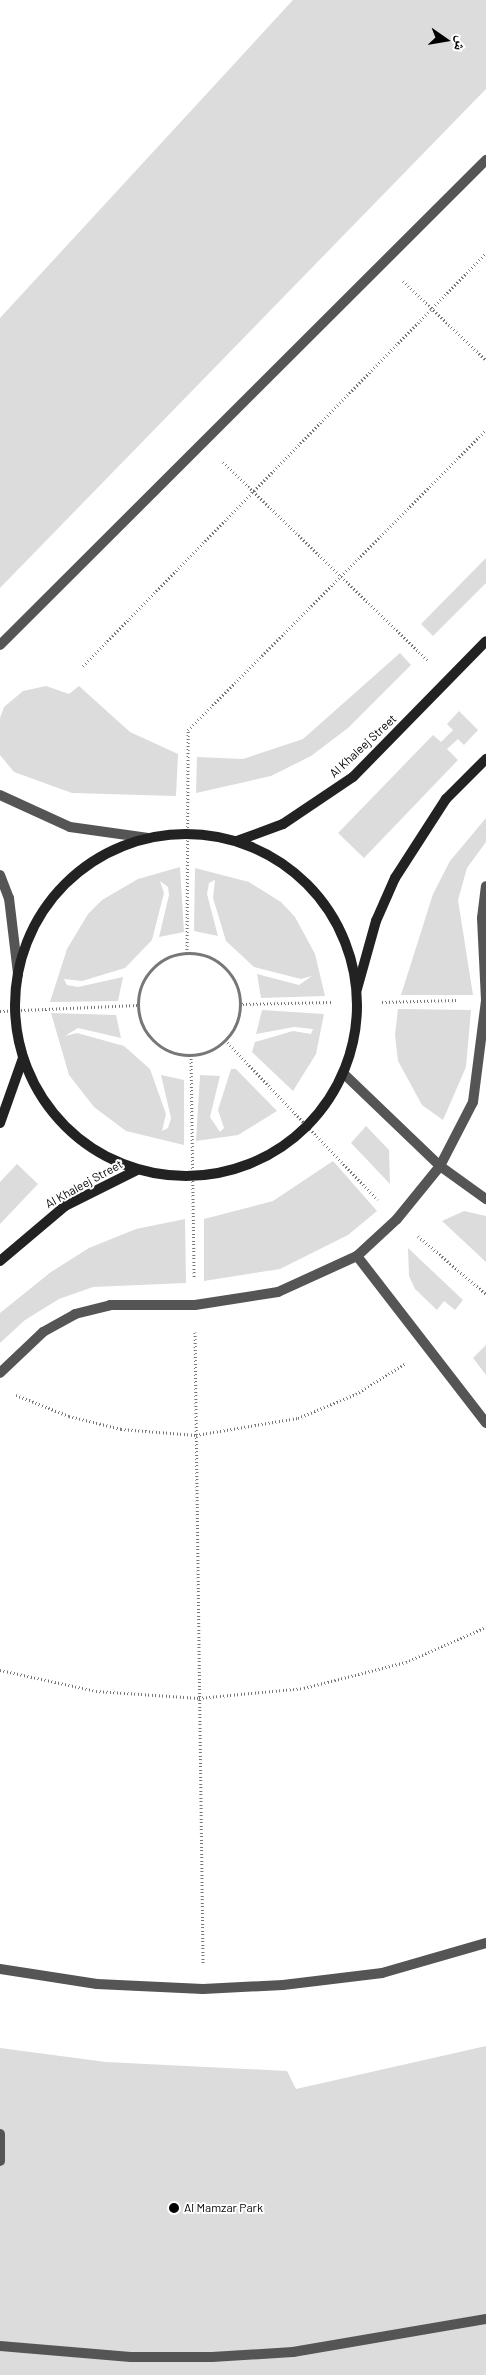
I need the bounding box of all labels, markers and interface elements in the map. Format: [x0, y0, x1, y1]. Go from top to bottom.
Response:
north arrow [421, 15, 471, 65]
text: ش [451, 34, 471, 53]
street label: Al Khaleej Street [327, 711, 399, 781]
street label: Al Khaleej Street [43, 1157, 125, 1211]
place label: Al Mamzar Park [184, 2201, 263, 2215]
marker: Al Mamzar Park [168, 2202, 180, 2214]

